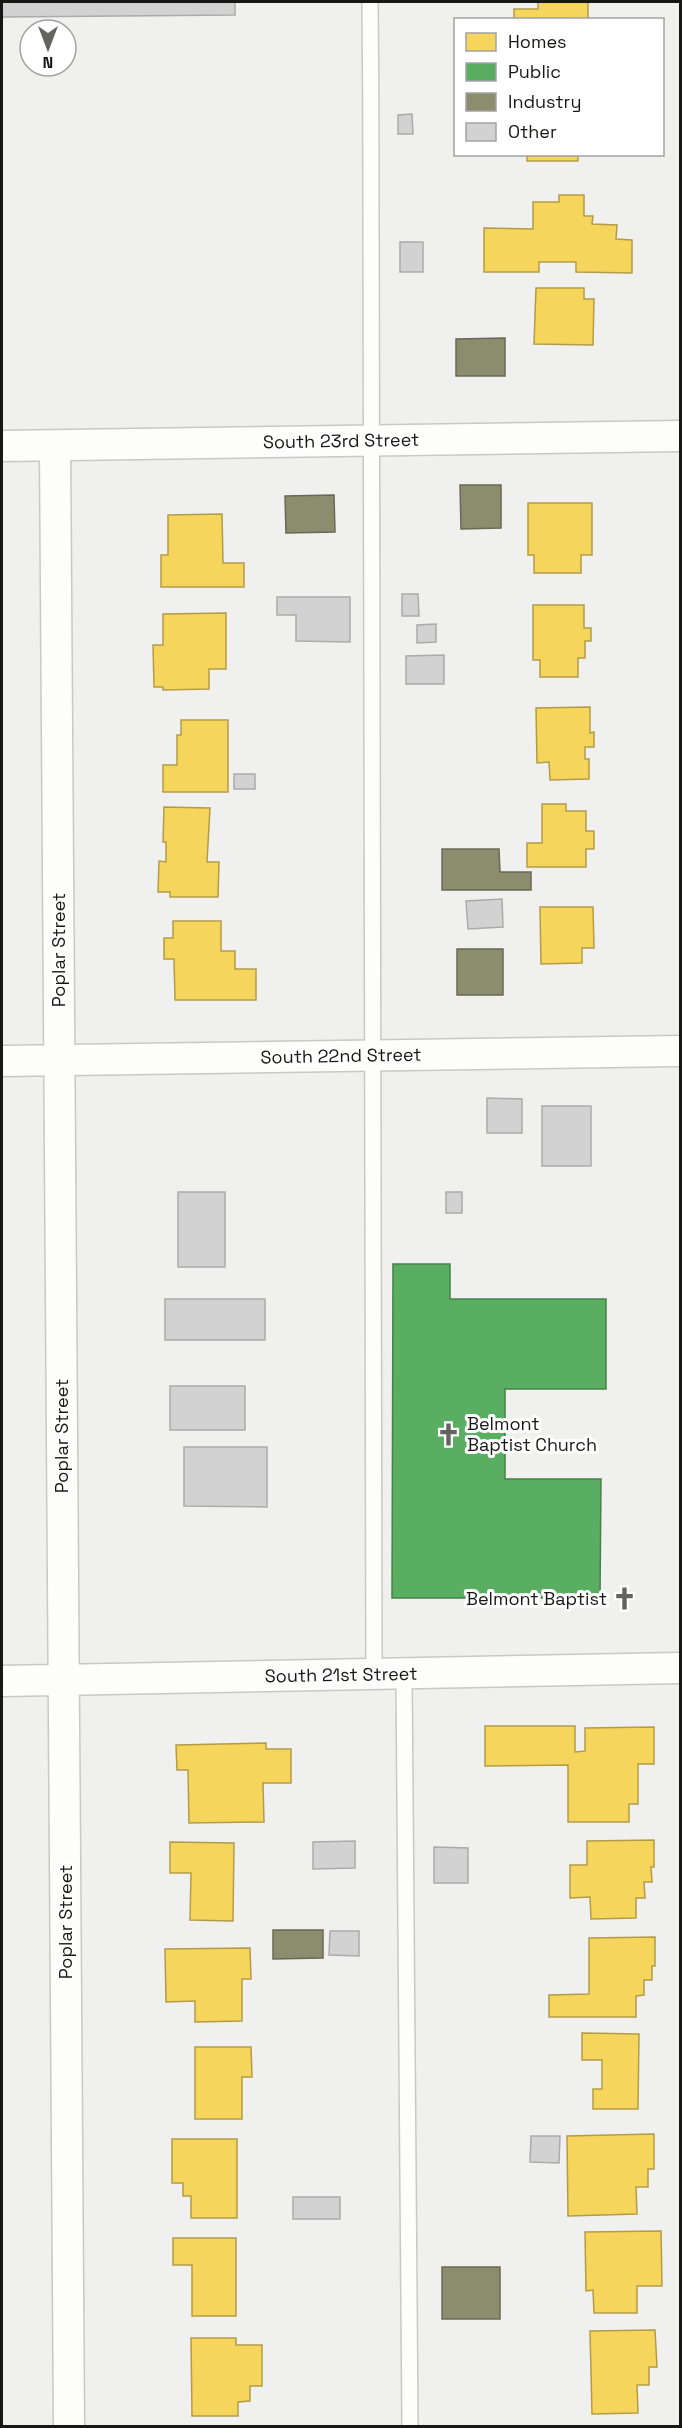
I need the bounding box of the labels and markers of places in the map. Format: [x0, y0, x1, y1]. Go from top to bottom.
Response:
place label: Belmont Baptist Church [467, 1412, 597, 1456]
church icon: Belmont Baptist Church [436, 1421, 462, 1447]
church icon: Belmont Baptist [612, 1586, 638, 1612]
place label: Belmont Baptist [466, 1587, 607, 1610]

